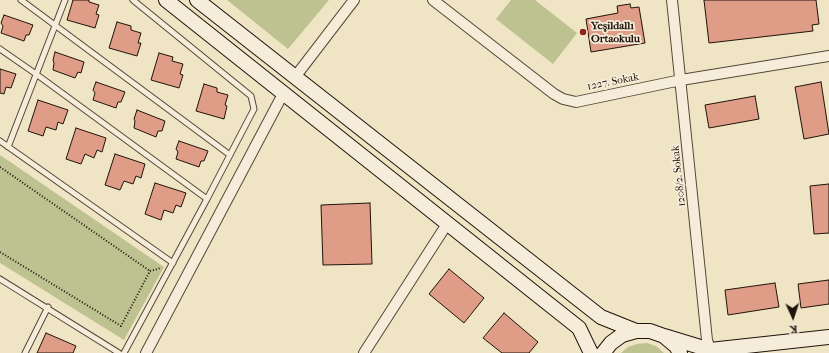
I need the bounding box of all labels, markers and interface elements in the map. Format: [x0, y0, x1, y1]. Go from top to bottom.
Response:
place label: Yeşildallı Ortaokulu [591, 19, 640, 45]
marker: Yeşildallı Ortaokulu [578, 27, 588, 37]
street label: 1227. Sokak [586, 71, 640, 93]
street label: 1208/2. Sokak [669, 145, 689, 207]
north arrow [773, 297, 813, 337]
text: K [789, 323, 798, 336]

